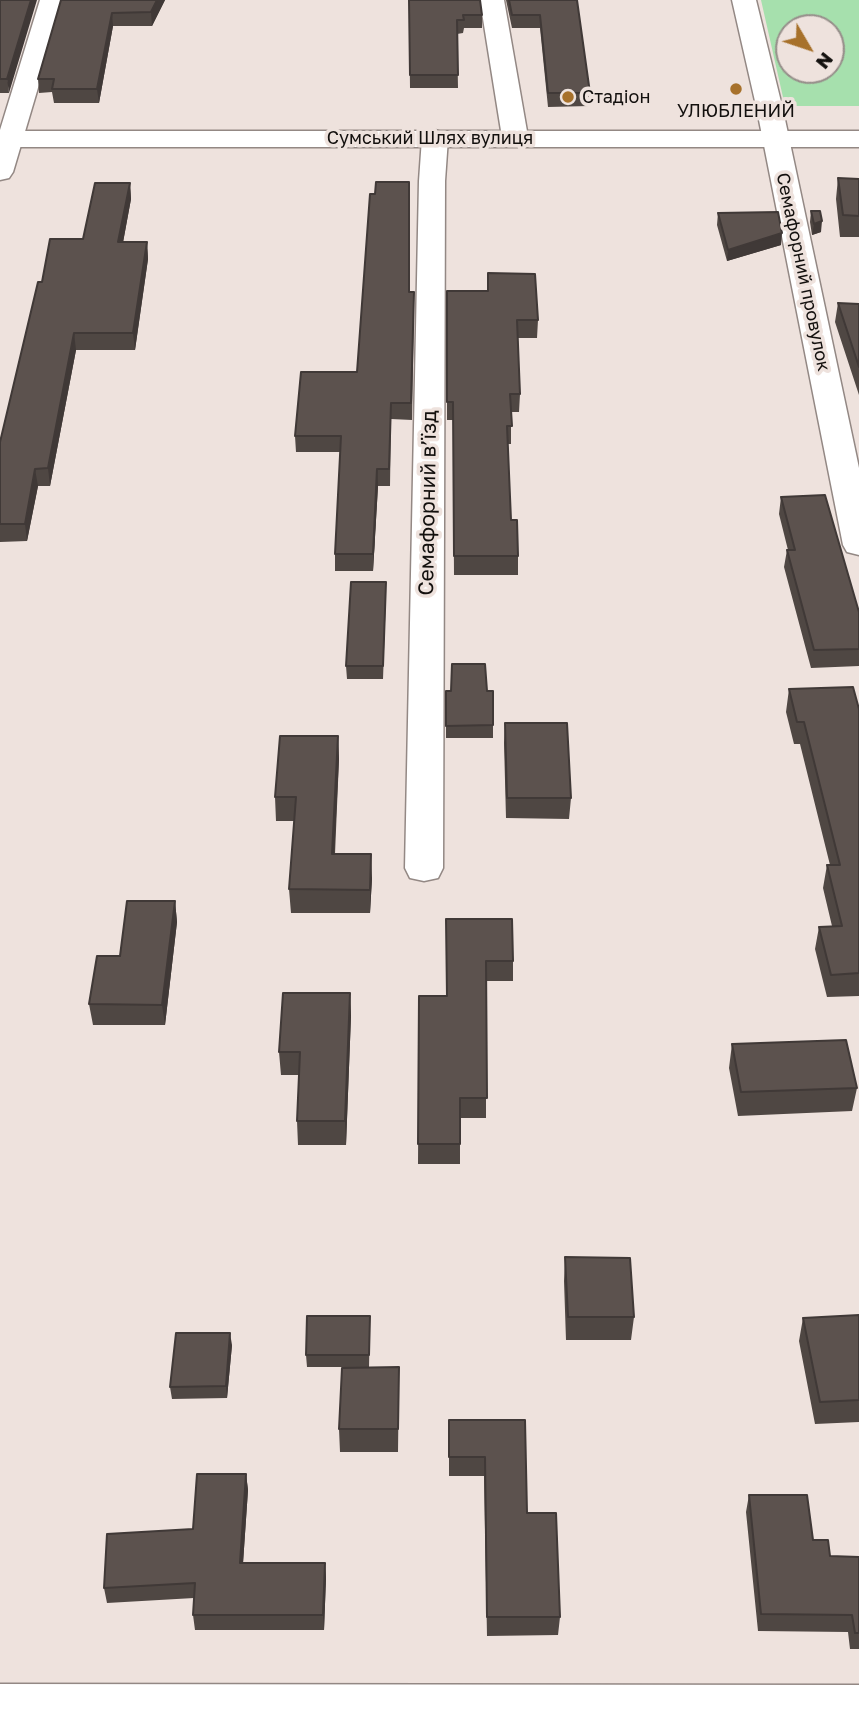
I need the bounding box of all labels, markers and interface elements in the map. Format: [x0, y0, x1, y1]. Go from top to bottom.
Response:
north arrow [775, 14, 845, 84]
text: N [812, 48, 839, 74]
marker: УЛЮБЛЕНИЙ [728, 81, 744, 97]
place label: Стадіон [582, 86, 650, 108]
marker: Стадіон [560, 89, 576, 105]
place label: УЛЮБЛЕНИЙ [677, 100, 795, 122]
street label: Сумський Шлях вулиця [327, 127, 533, 149]
street label: Семафорний провулок [771, 171, 835, 373]
street label: Семафорний в’їзд [414, 410, 442, 596]

